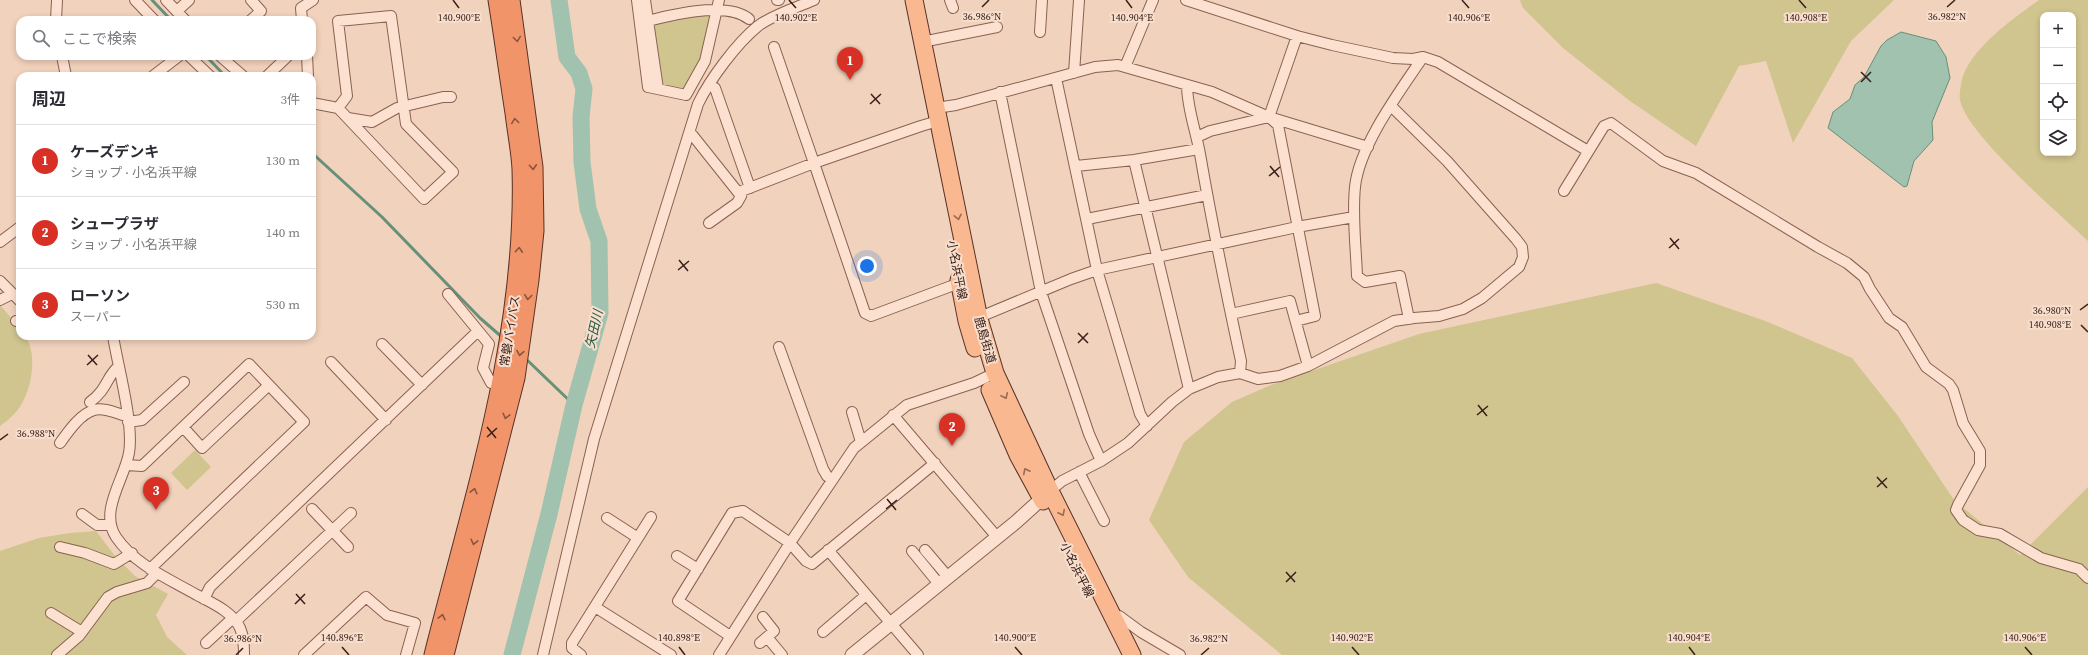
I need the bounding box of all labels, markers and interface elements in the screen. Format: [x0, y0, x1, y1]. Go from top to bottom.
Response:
text: 36.986°N [963, 10, 1001, 23]
text: 36.982°N [1928, 10, 1966, 23]
text: 140.900°E [438, 11, 480, 24]
text: 140.902°E [775, 11, 817, 24]
text: 140.904°E [1111, 11, 1153, 24]
text: 140.906°E [1448, 11, 1490, 24]
text: 140.908°E [1785, 11, 1827, 24]
map controls [2040, 12, 2076, 156]
button: + [2040, 12, 2076, 48]
search box [16, 16, 316, 60]
icon: search [30, 27, 52, 49]
text: ここで検索 [62, 28, 137, 49]
one-way arrow [512, 35, 521, 42]
pin: 1 [837, 47, 863, 80]
button: − [2040, 48, 2076, 84]
button: locate [2040, 84, 2076, 120]
text: 周辺 [32, 87, 66, 111]
text: 3件 [280, 91, 300, 108]
one-way arrow [511, 118, 520, 124]
button: layers [2040, 120, 2076, 156]
text: ケーズデンキ [70, 141, 159, 162]
text: 1 [41, 152, 49, 169]
text: 130 m [266, 152, 300, 169]
text: ショップ · 小名浜平線 [70, 164, 197, 181]
one-way arrow [529, 164, 538, 171]
text: シュープラザ [70, 213, 159, 234]
one-way arrow [953, 214, 961, 220]
text: 2 [41, 224, 49, 241]
text: 140 m [266, 224, 300, 241]
text: ショップ · 小名浜平線 [70, 236, 197, 253]
street label: 小名浜平線 [943, 239, 971, 301]
one-way arrow [515, 247, 524, 253]
your location [857, 256, 877, 276]
text: ローソン [70, 285, 130, 306]
street label: 常磐バイパス [496, 294, 524, 368]
one-way arrow [524, 294, 533, 300]
text: 3 [41, 296, 49, 313]
text: 530 m [266, 296, 300, 313]
text: 36.980°N [2033, 304, 2071, 317]
water label: 矢田川 [581, 306, 607, 350]
text: スーパー [70, 308, 122, 325]
street label: 鹿島街道 [971, 315, 999, 365]
text: 140.908°E [2029, 318, 2071, 331]
one-way arrow [516, 350, 525, 357]
one-way arrow [1000, 392, 1008, 399]
one-way arrow [502, 412, 511, 419]
pin: 2 [939, 413, 965, 446]
text: 36.988°N [17, 427, 55, 440]
one-way arrow [1024, 467, 1031, 475]
pin: 3 [143, 477, 169, 510]
one-way arrow [469, 488, 478, 495]
one-way arrow [1057, 509, 1065, 516]
one-way arrow [470, 538, 479, 545]
street label: 小名浜平線 [1056, 540, 1098, 600]
one-way arrow [437, 614, 446, 621]
text: 140.896°E [321, 631, 363, 644]
text: 140.898°E [658, 631, 700, 644]
text: 140.900°E [994, 631, 1036, 644]
text: 140.902°E [1331, 631, 1373, 644]
text: 140.904°E [1668, 631, 1710, 644]
text: 140.906°E [2004, 631, 2046, 644]
text: 36.986°N [224, 632, 262, 645]
text: 36.982°N [1190, 632, 1228, 645]

